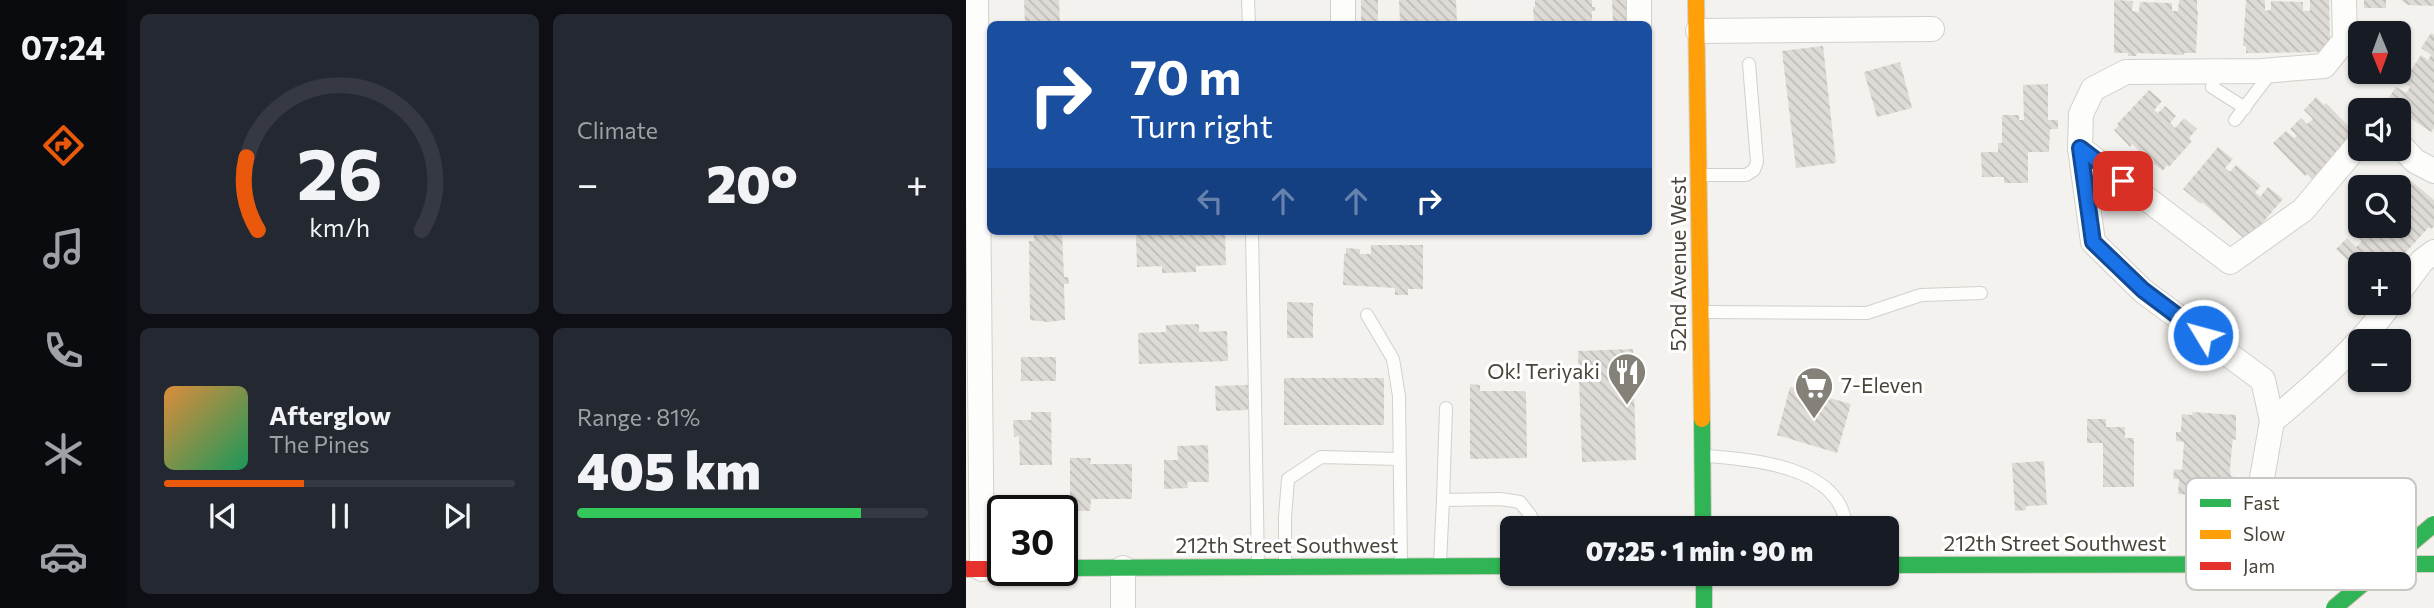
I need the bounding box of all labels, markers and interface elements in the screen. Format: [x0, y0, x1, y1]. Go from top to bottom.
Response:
north arrow [2348, 21, 2412, 84]
map controls [2348, 21, 2411, 392]
text: 07:24 [21, 27, 105, 67]
text: 70 m [1130, 45, 1241, 105]
icon: right [1015, 49, 1106, 140]
button: sound [2348, 98, 2411, 161]
text: Turn right [1130, 105, 1273, 145]
text: Climate [577, 116, 658, 144]
icon: directions [39, 121, 88, 170]
text: 26 [297, 126, 382, 215]
text: 20° [706, 150, 798, 214]
pin [2093, 151, 2153, 211]
text: − [577, 159, 599, 206]
text: + [906, 159, 928, 206]
icon: arrive [2104, 162, 2142, 200]
button: search [2348, 175, 2411, 238]
street label: 52nd Avenue West [1665, 176, 1690, 352]
icon: left [1191, 182, 1229, 220]
icon: ahead [1264, 182, 1302, 220]
icon: ahead [1337, 182, 1375, 220]
icon: right [1410, 182, 1448, 220]
text: km/h [309, 212, 370, 242]
icon: music [39, 224, 88, 273]
button: + [2348, 252, 2411, 315]
position arrow [2166, 298, 2240, 372]
icon: phone [39, 326, 88, 375]
button: − [2348, 329, 2411, 392]
restaurant icon: Ok! Teriyaki [1606, 351, 1648, 406]
place label: Ok! Teriyaki [1487, 358, 1600, 383]
supermarket icon: 7-Eleven [1793, 365, 1835, 420]
place label: 7-Eleven [1841, 372, 1923, 397]
text: Afterglow [269, 399, 391, 430]
text: Range · 81% [577, 403, 700, 431]
icon: climate [39, 429, 88, 478]
text: The Pines [269, 430, 370, 458]
text: 405 km [577, 437, 761, 501]
legend [2186, 478, 2416, 590]
text: Fast [2243, 491, 2280, 514]
speed limit sign: 30 [987, 495, 1078, 586]
icon: previous [204, 497, 242, 535]
icon: pause [321, 497, 359, 535]
icon: next [438, 497, 476, 535]
text: Slow [2243, 522, 2285, 545]
street label: 212th Street Southwest [1944, 530, 2166, 555]
icon: car [39, 532, 88, 581]
street label: 212th Street Southwest [1176, 532, 1398, 557]
text: 07:25 · 1 min · 90 m [1586, 535, 1813, 566]
text: Jam [2243, 554, 2275, 577]

